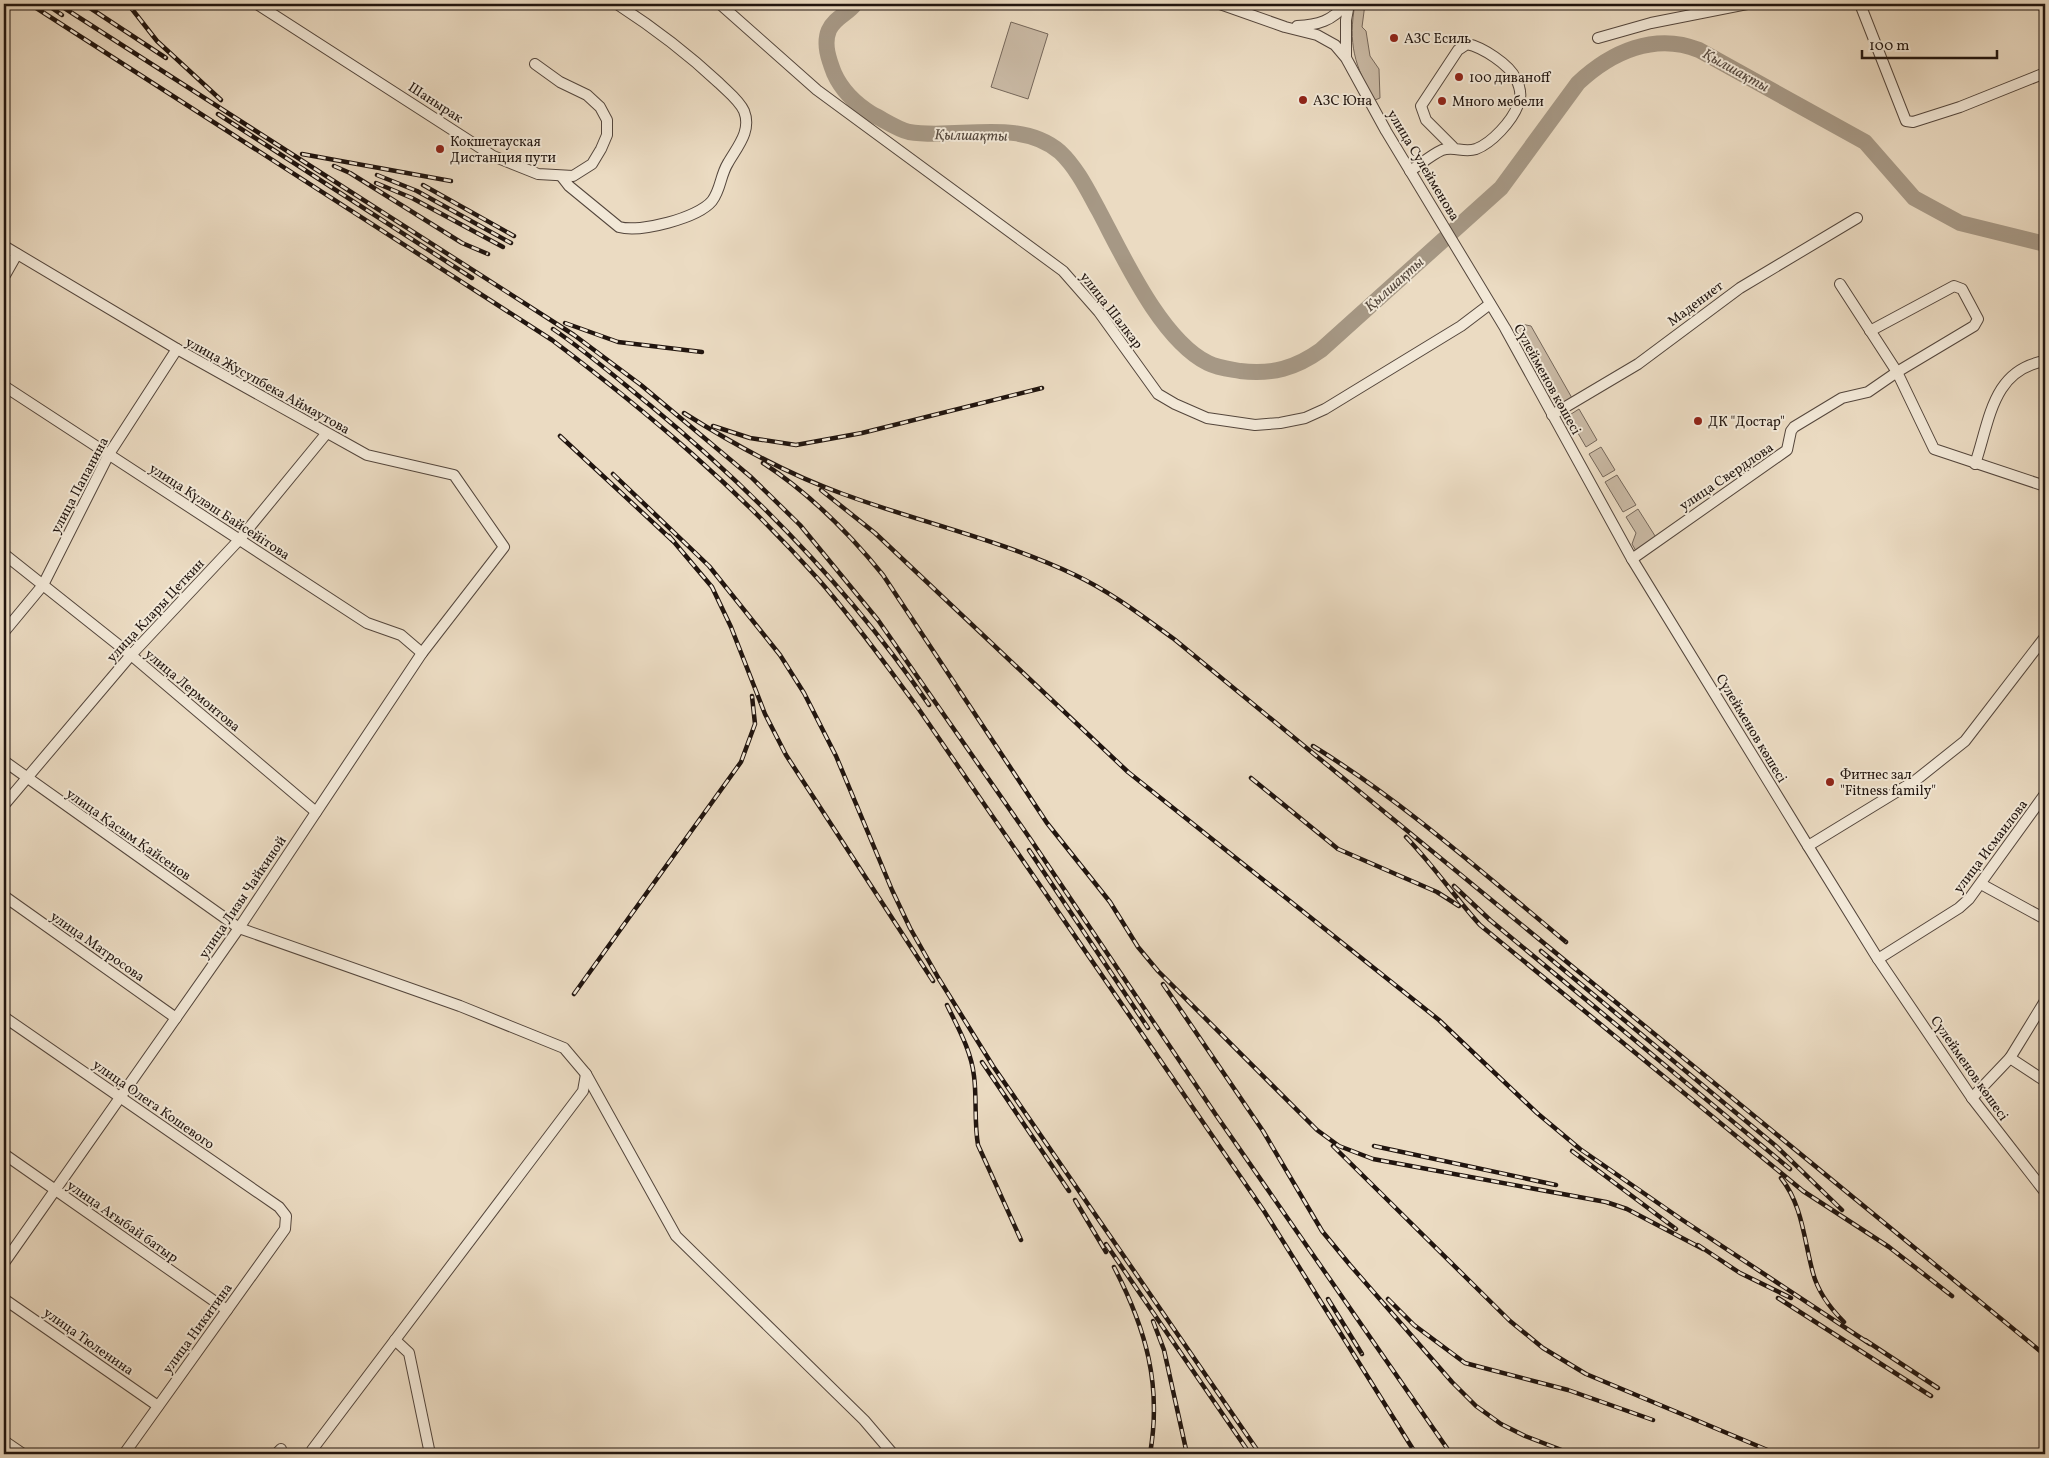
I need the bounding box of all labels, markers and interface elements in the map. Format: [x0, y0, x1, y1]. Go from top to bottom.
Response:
scale bar [1862, 28, 1996, 60]
place label: АЗС Есиль [1404, 30, 1471, 49]
marker: АЗС Есиль [1388, 32, 1400, 44]
text: 100 m [1869, 36, 1909, 57]
water label: Қылшақты [1698, 44, 1773, 98]
place label: 100 диваноff [1469, 69, 1552, 88]
marker: 100 диваноff [1453, 71, 1465, 83]
street label: Шанырак [404, 78, 467, 128]
place label: АЗС Юна [1313, 92, 1372, 111]
place label: Много мебели [1452, 93, 1544, 112]
marker: АЗС Юна [1297, 94, 1309, 106]
marker: Много мебели [1436, 95, 1448, 107]
street label: улица Сулейменова [1382, 107, 1463, 225]
water label: Қылшақты [934, 125, 1008, 148]
place label: Кокшетауская Дистанция пути [450, 133, 556, 168]
marker: Кокшетауская Дистанция пути [434, 143, 446, 155]
water label: Қылшақты [1361, 252, 1430, 317]
street label: улица Шалкар [1075, 269, 1147, 353]
street label: Мадениет [1664, 277, 1728, 331]
street label: Сүлейменов көшесі [1508, 321, 1585, 439]
street label: улица Жусупбека Аймаутова [182, 333, 353, 440]
place label: ДК "Достар" [1708, 413, 1785, 432]
marker: ДК "Достар" [1692, 415, 1704, 427]
street label: улица Папанина [47, 434, 114, 537]
street label: улица Свердлова [1676, 439, 1778, 516]
street label: улица Күләш Байсейітова [145, 460, 293, 565]
street label: улица Клары Цеткин [103, 555, 210, 667]
street label: улица Лермонтова [140, 645, 244, 737]
street label: Сүлейменов көшесі [1711, 671, 1791, 787]
place label: Фитнес зал "Fitness family" [1840, 766, 1936, 801]
marker: Фитнес зал "Fitness family" [1824, 776, 1836, 788]
street label: улица Қасым Қайсенов [62, 785, 195, 886]
street label: улица Исмаилова [1950, 796, 2033, 898]
street label: улица Лизы Чайкиной [195, 832, 292, 963]
street label: улица Матросова [46, 907, 148, 987]
street label: Сүлейменов көшесі [1925, 1013, 2012, 1125]
street label: улица Олега Кошевого [88, 1056, 218, 1155]
street label: улица Ағыбай батыр [63, 1177, 182, 1268]
street label: улица Никитина [159, 1280, 238, 1378]
street label: улица Тюленина [39, 1304, 137, 1381]

